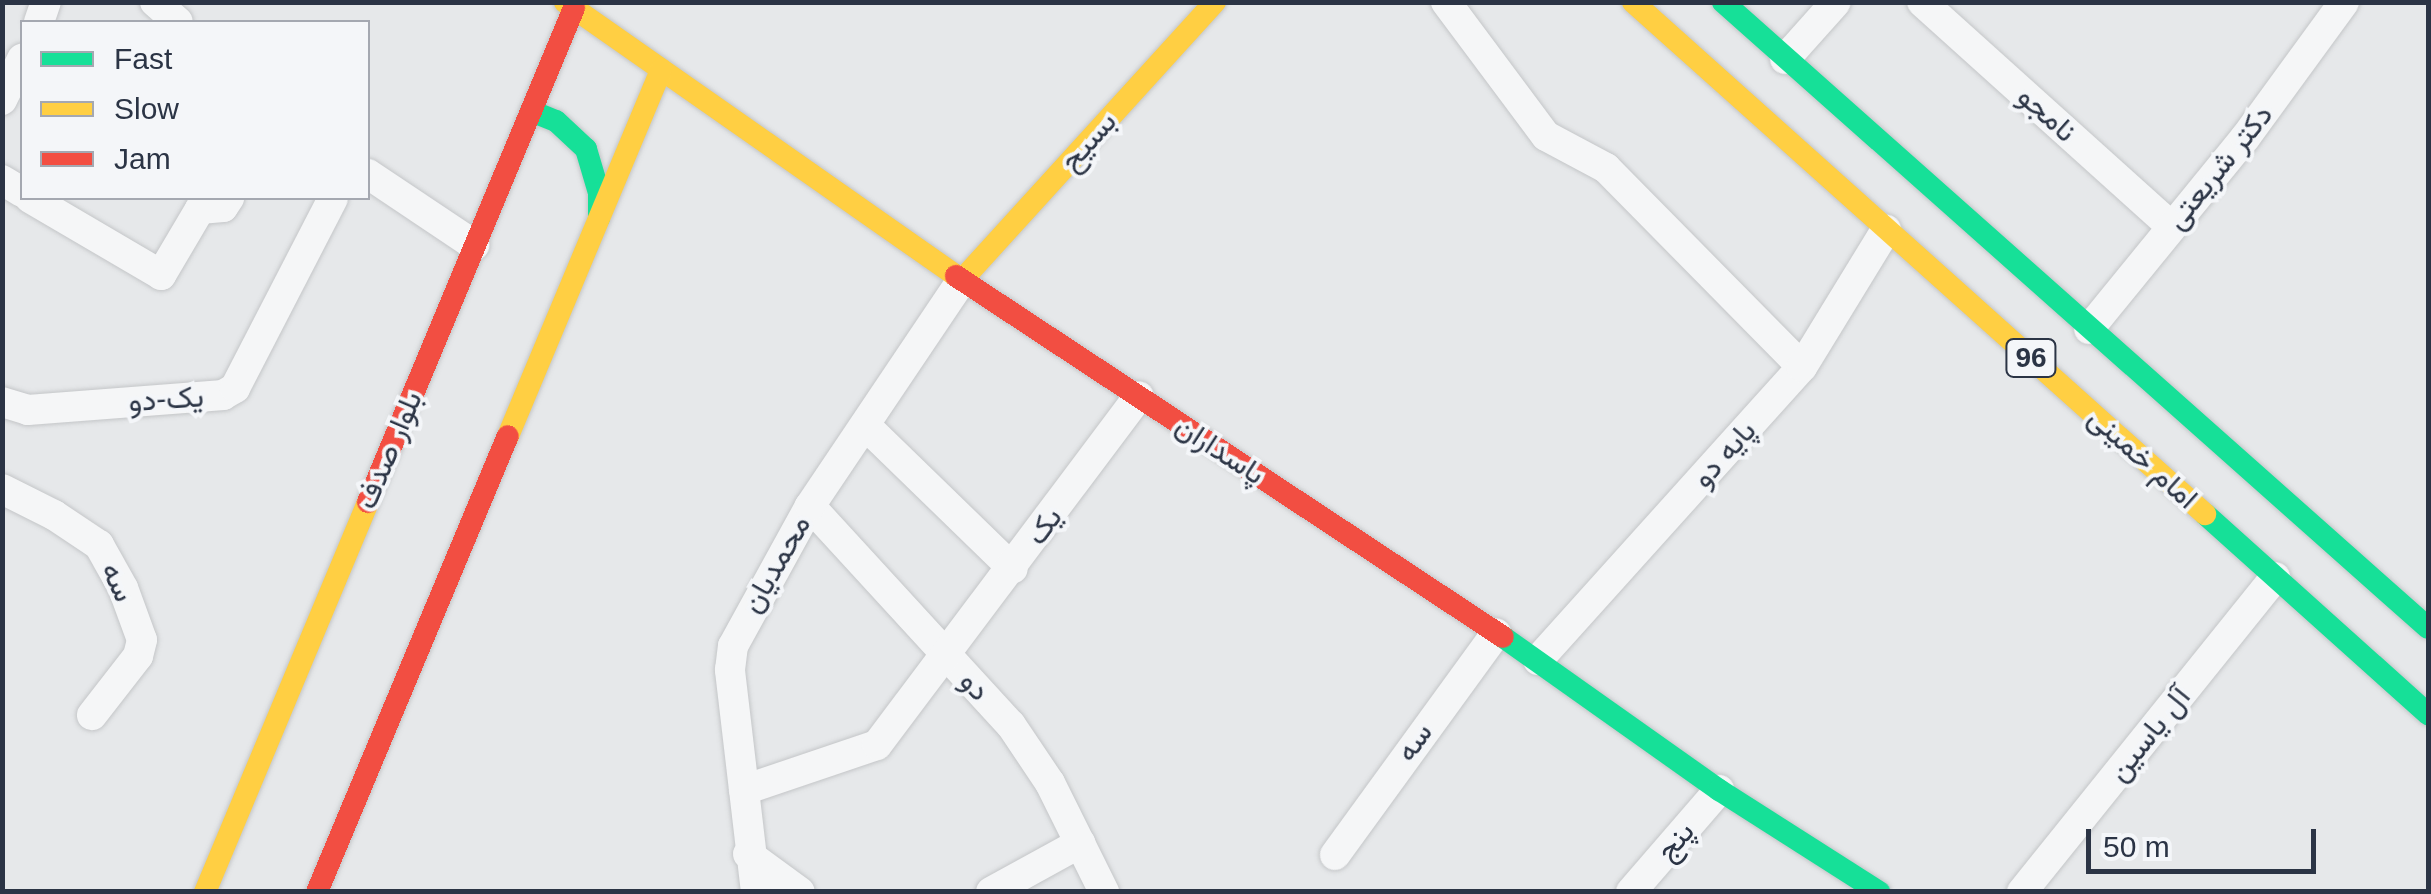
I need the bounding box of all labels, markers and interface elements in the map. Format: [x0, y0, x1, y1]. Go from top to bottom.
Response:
legend [20, 20, 370, 200]
text: Fast [114, 42, 172, 75]
street label: نامجو [2010, 78, 2084, 150]
text: Slow [114, 92, 179, 125]
street label: دکتر شریعتی [2158, 97, 2280, 237]
street label: بسیح [1052, 104, 1124, 178]
text: Jam [114, 142, 171, 175]
road number: 96 [2004, 335, 2058, 381]
street label: یک-دو [127, 378, 205, 420]
street label: بلوار صدف [348, 386, 430, 514]
street label: امام خمینی [2081, 400, 2205, 516]
street label: پاسداران [1169, 408, 1271, 492]
street label: پایه دو [1684, 413, 1764, 495]
street label: یک [1018, 500, 1070, 552]
street label: محمدیان [734, 509, 818, 619]
street label: سه [93, 557, 143, 607]
street label: دو [952, 664, 998, 708]
street label: آل یاسین [2100, 680, 2198, 788]
street label: سه [1388, 716, 1440, 768]
scale bar [2091, 809, 2321, 871]
street label: پنج [1648, 814, 1702, 868]
text: 50 m [2103, 830, 2170, 863]

